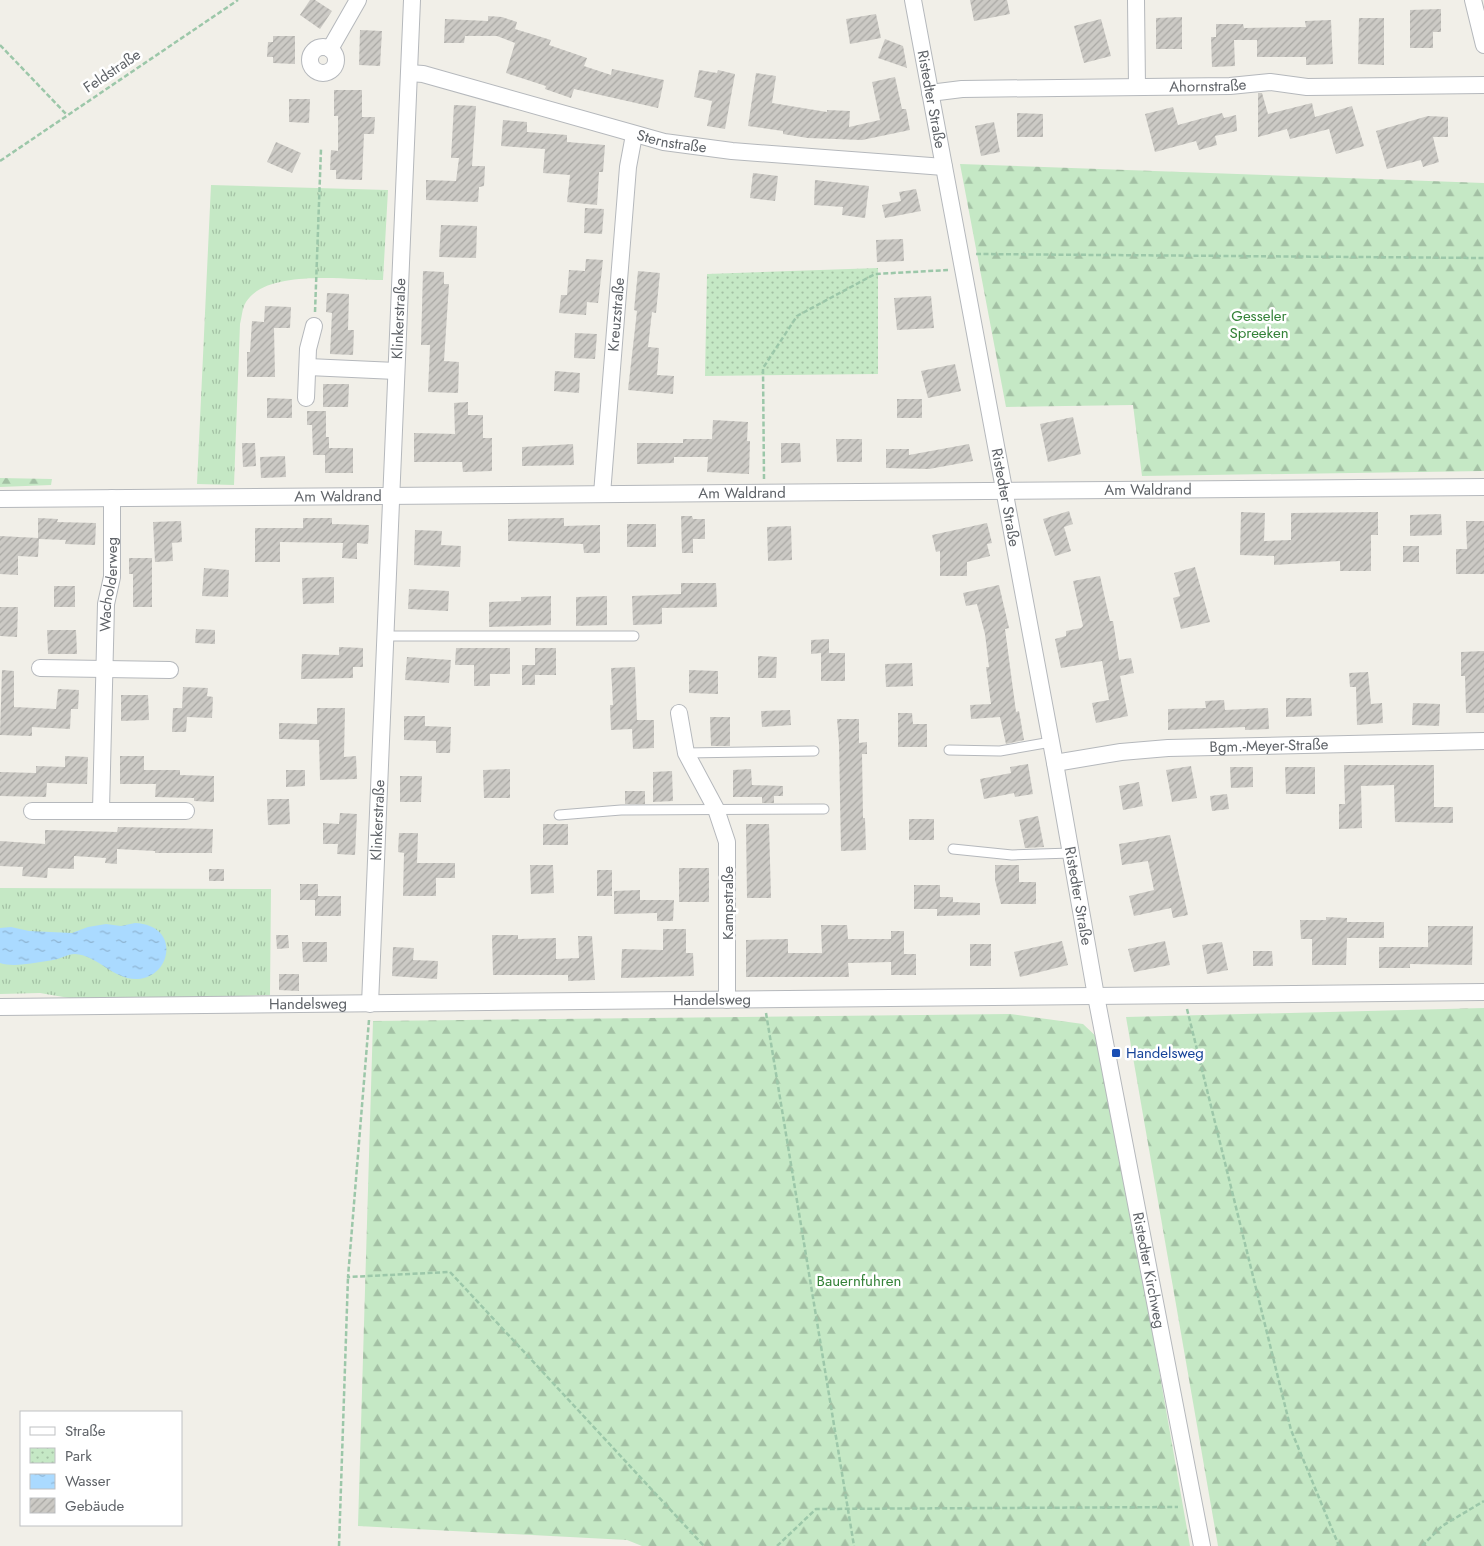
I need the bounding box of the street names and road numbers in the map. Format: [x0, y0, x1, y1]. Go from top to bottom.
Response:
street label: Feldstraße [79, 44, 145, 98]
street label: Ristedter Straße [912, 48, 951, 151]
street label: Ahornstraße [1169, 73, 1248, 98]
street label: Sternstraße [634, 124, 708, 159]
street label: Kreuzstraße [602, 276, 630, 352]
street label: Klinkerstraße [386, 277, 411, 360]
street label: Ristedter Straße [986, 446, 1026, 549]
street label: Am Waldrand [1104, 478, 1192, 501]
street label: Am Waldrand [698, 482, 786, 504]
street label: Am Waldrand [294, 485, 382, 508]
street label: Wacholderweg [94, 537, 123, 632]
street label: Bgm.-Meyer-Straße [1209, 733, 1329, 758]
street label: Klinkerstraße [365, 779, 390, 861]
street label: Ristedter Straße [1059, 845, 1098, 947]
street label: Kampstraße [717, 866, 739, 940]
street label: Handelsweg [673, 988, 751, 1011]
street label: Handelsweg [269, 992, 347, 1015]
street label: Ristedter Kirchweg [1127, 1210, 1171, 1330]

